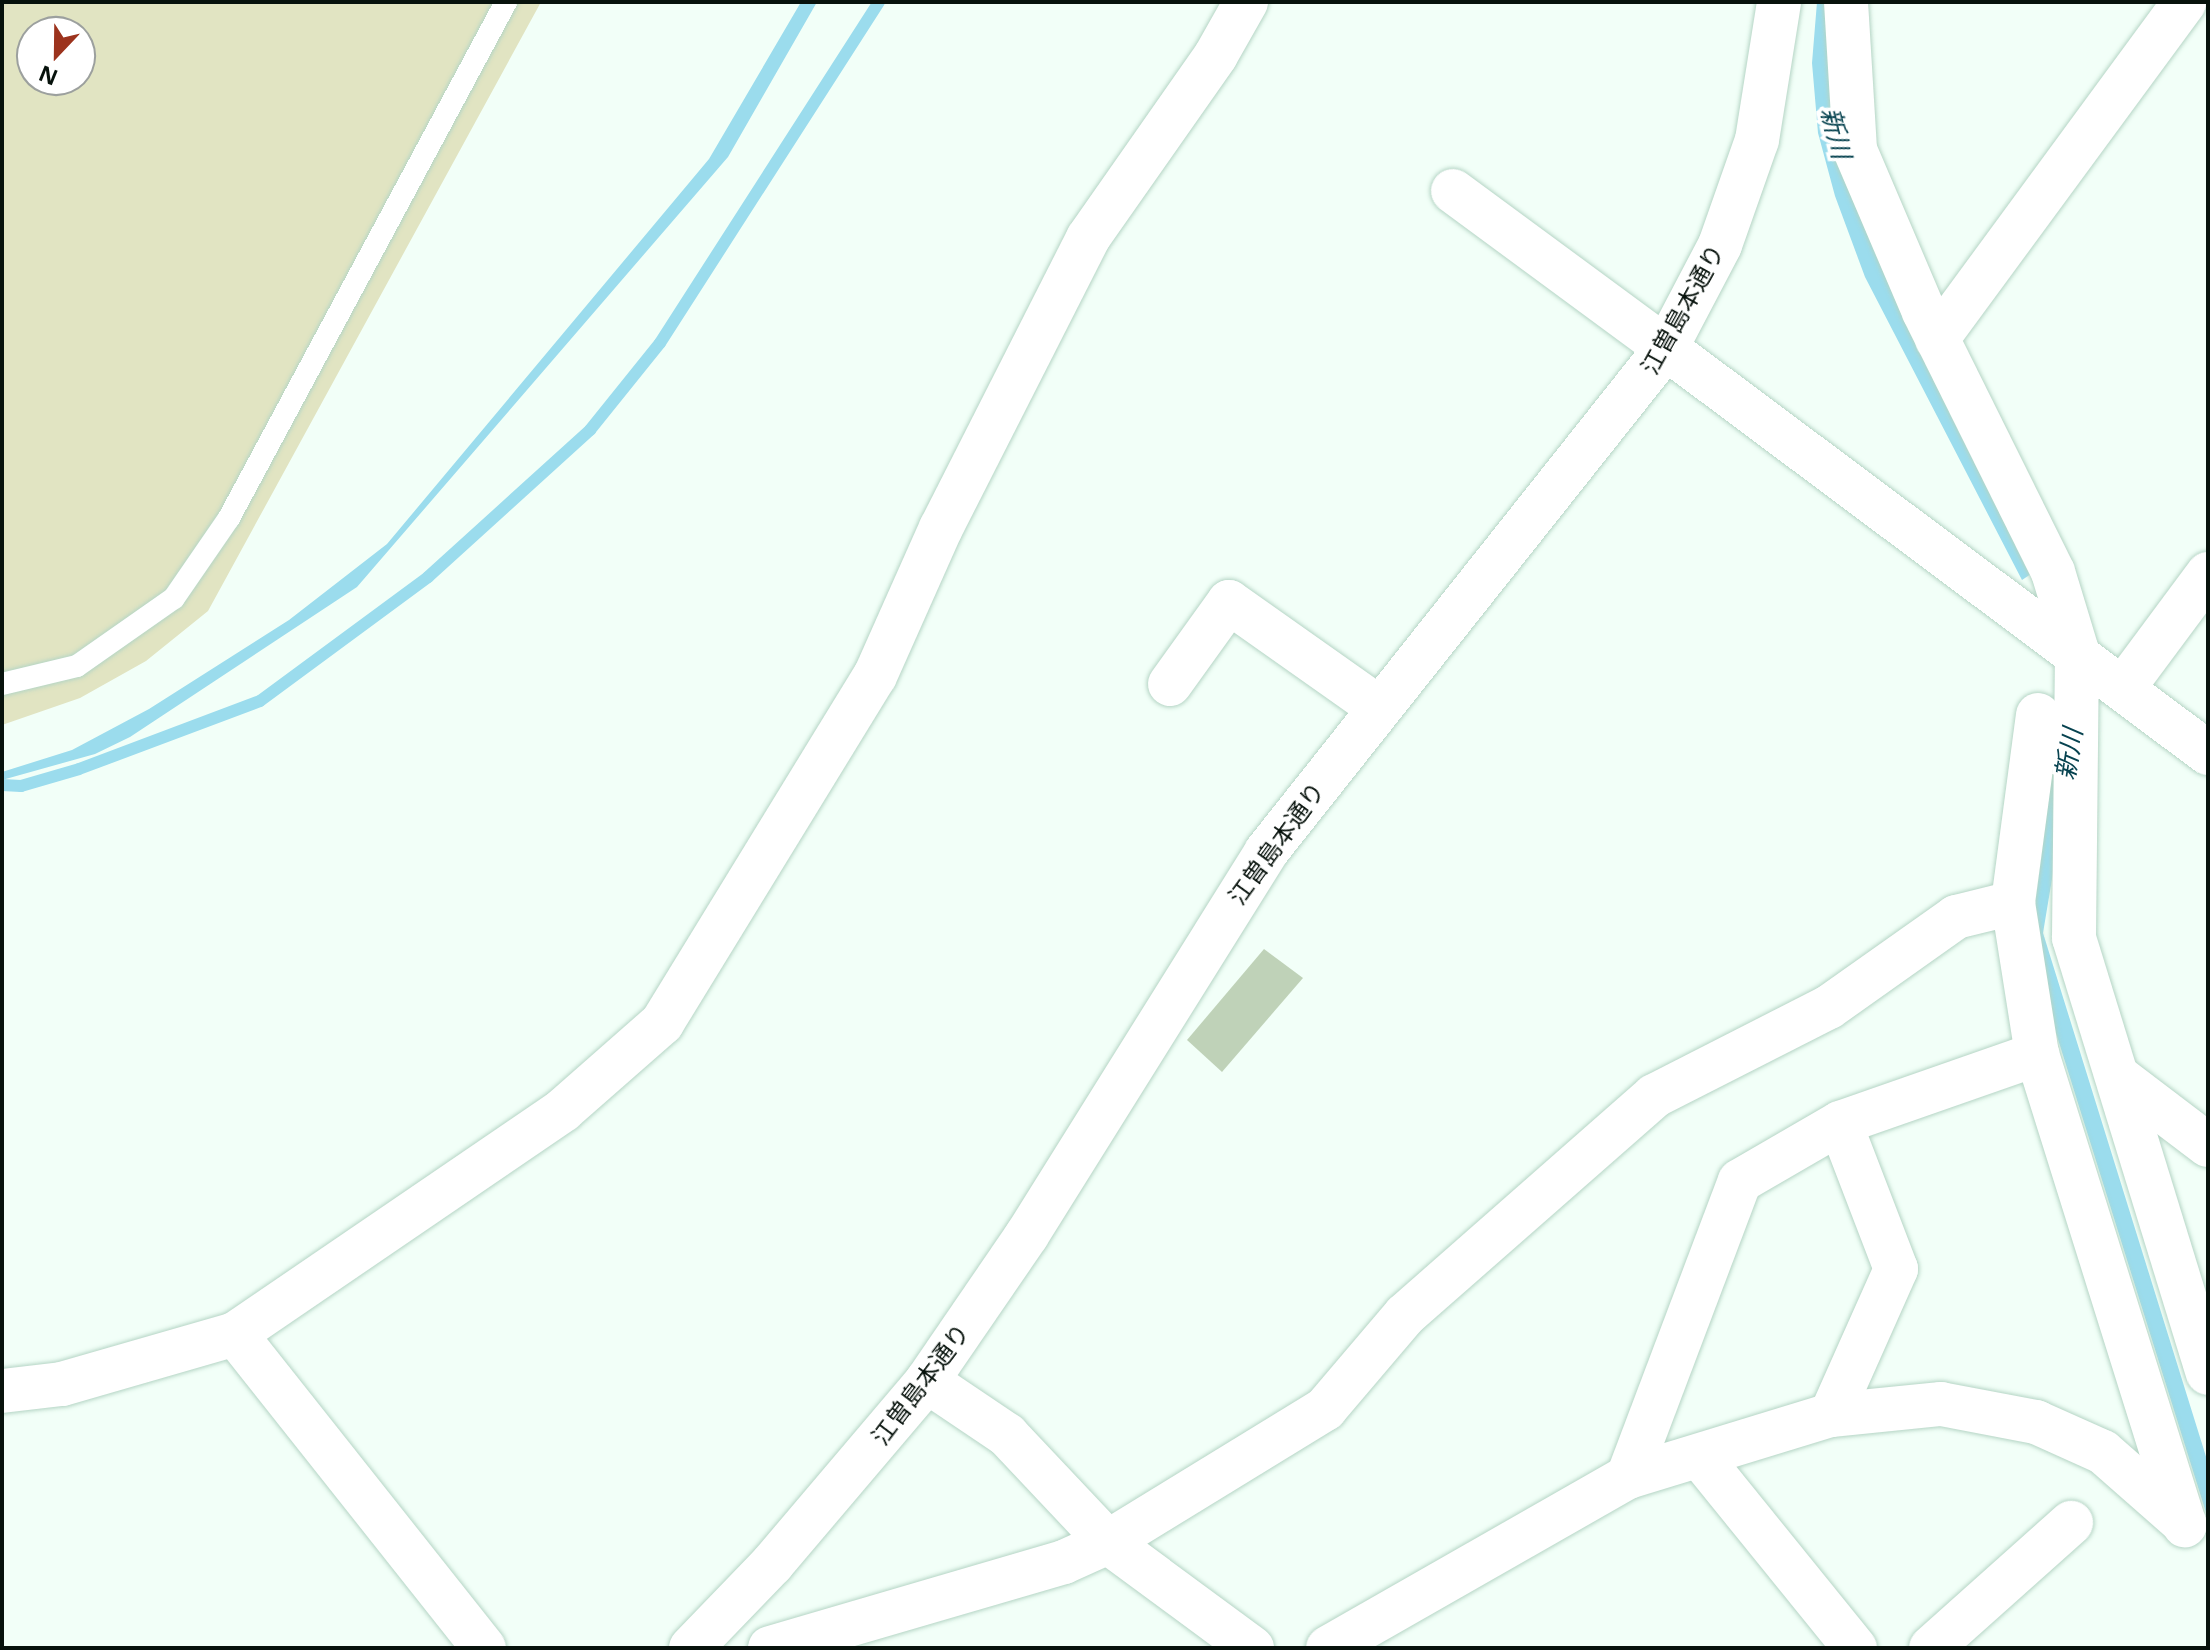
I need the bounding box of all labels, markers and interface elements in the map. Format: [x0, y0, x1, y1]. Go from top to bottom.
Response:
north arrow [16, 16, 96, 96]
text: N [34, 59, 62, 94]
water label: 新川 [1815, 104, 1857, 162]
street label: 江曽島本通り [1634, 239, 1730, 379]
water label: 新川 [2050, 726, 2088, 782]
street label: 江曽島本通り [1222, 776, 1330, 910]
street label: 江曽島本通り [865, 1318, 975, 1450]

